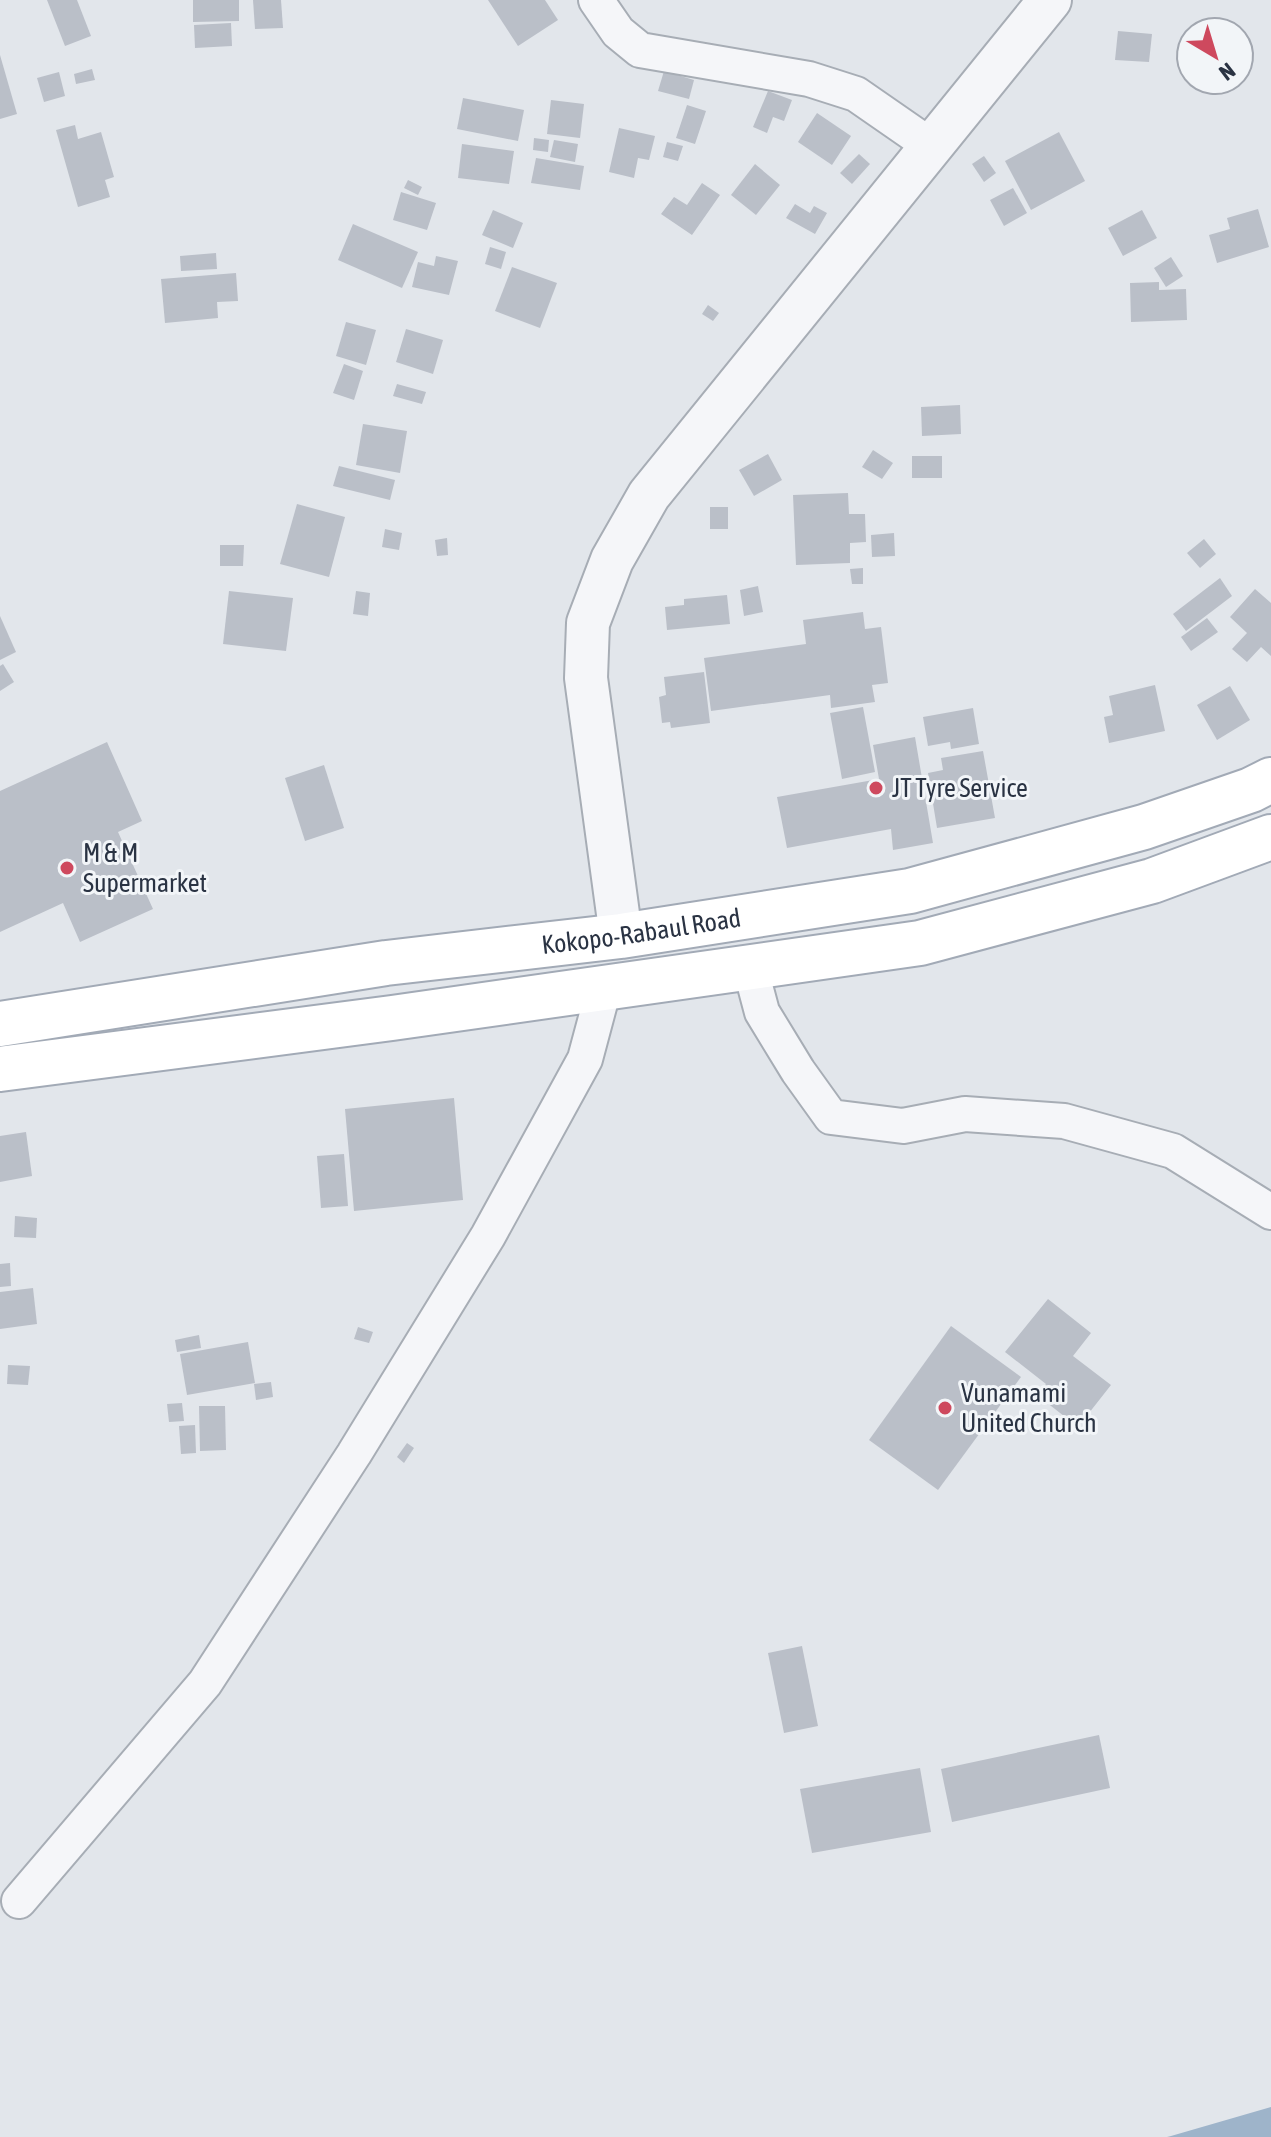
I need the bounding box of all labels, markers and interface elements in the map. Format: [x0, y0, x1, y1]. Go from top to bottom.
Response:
north arrow [1175, 16, 1255, 96]
text: N [1214, 58, 1240, 86]
place label: JT Tyre Service [892, 773, 1028, 803]
marker: JT Tyre Service [867, 779, 885, 797]
place label: M & M Supermarket [83, 838, 207, 898]
marker: M & M Supermarket [58, 859, 76, 877]
street label: Kokopo-Rabaul Road [540, 903, 743, 960]
place label: Vunamami United Church [961, 1378, 1097, 1438]
marker: Vunamami United Church [936, 1399, 954, 1417]

